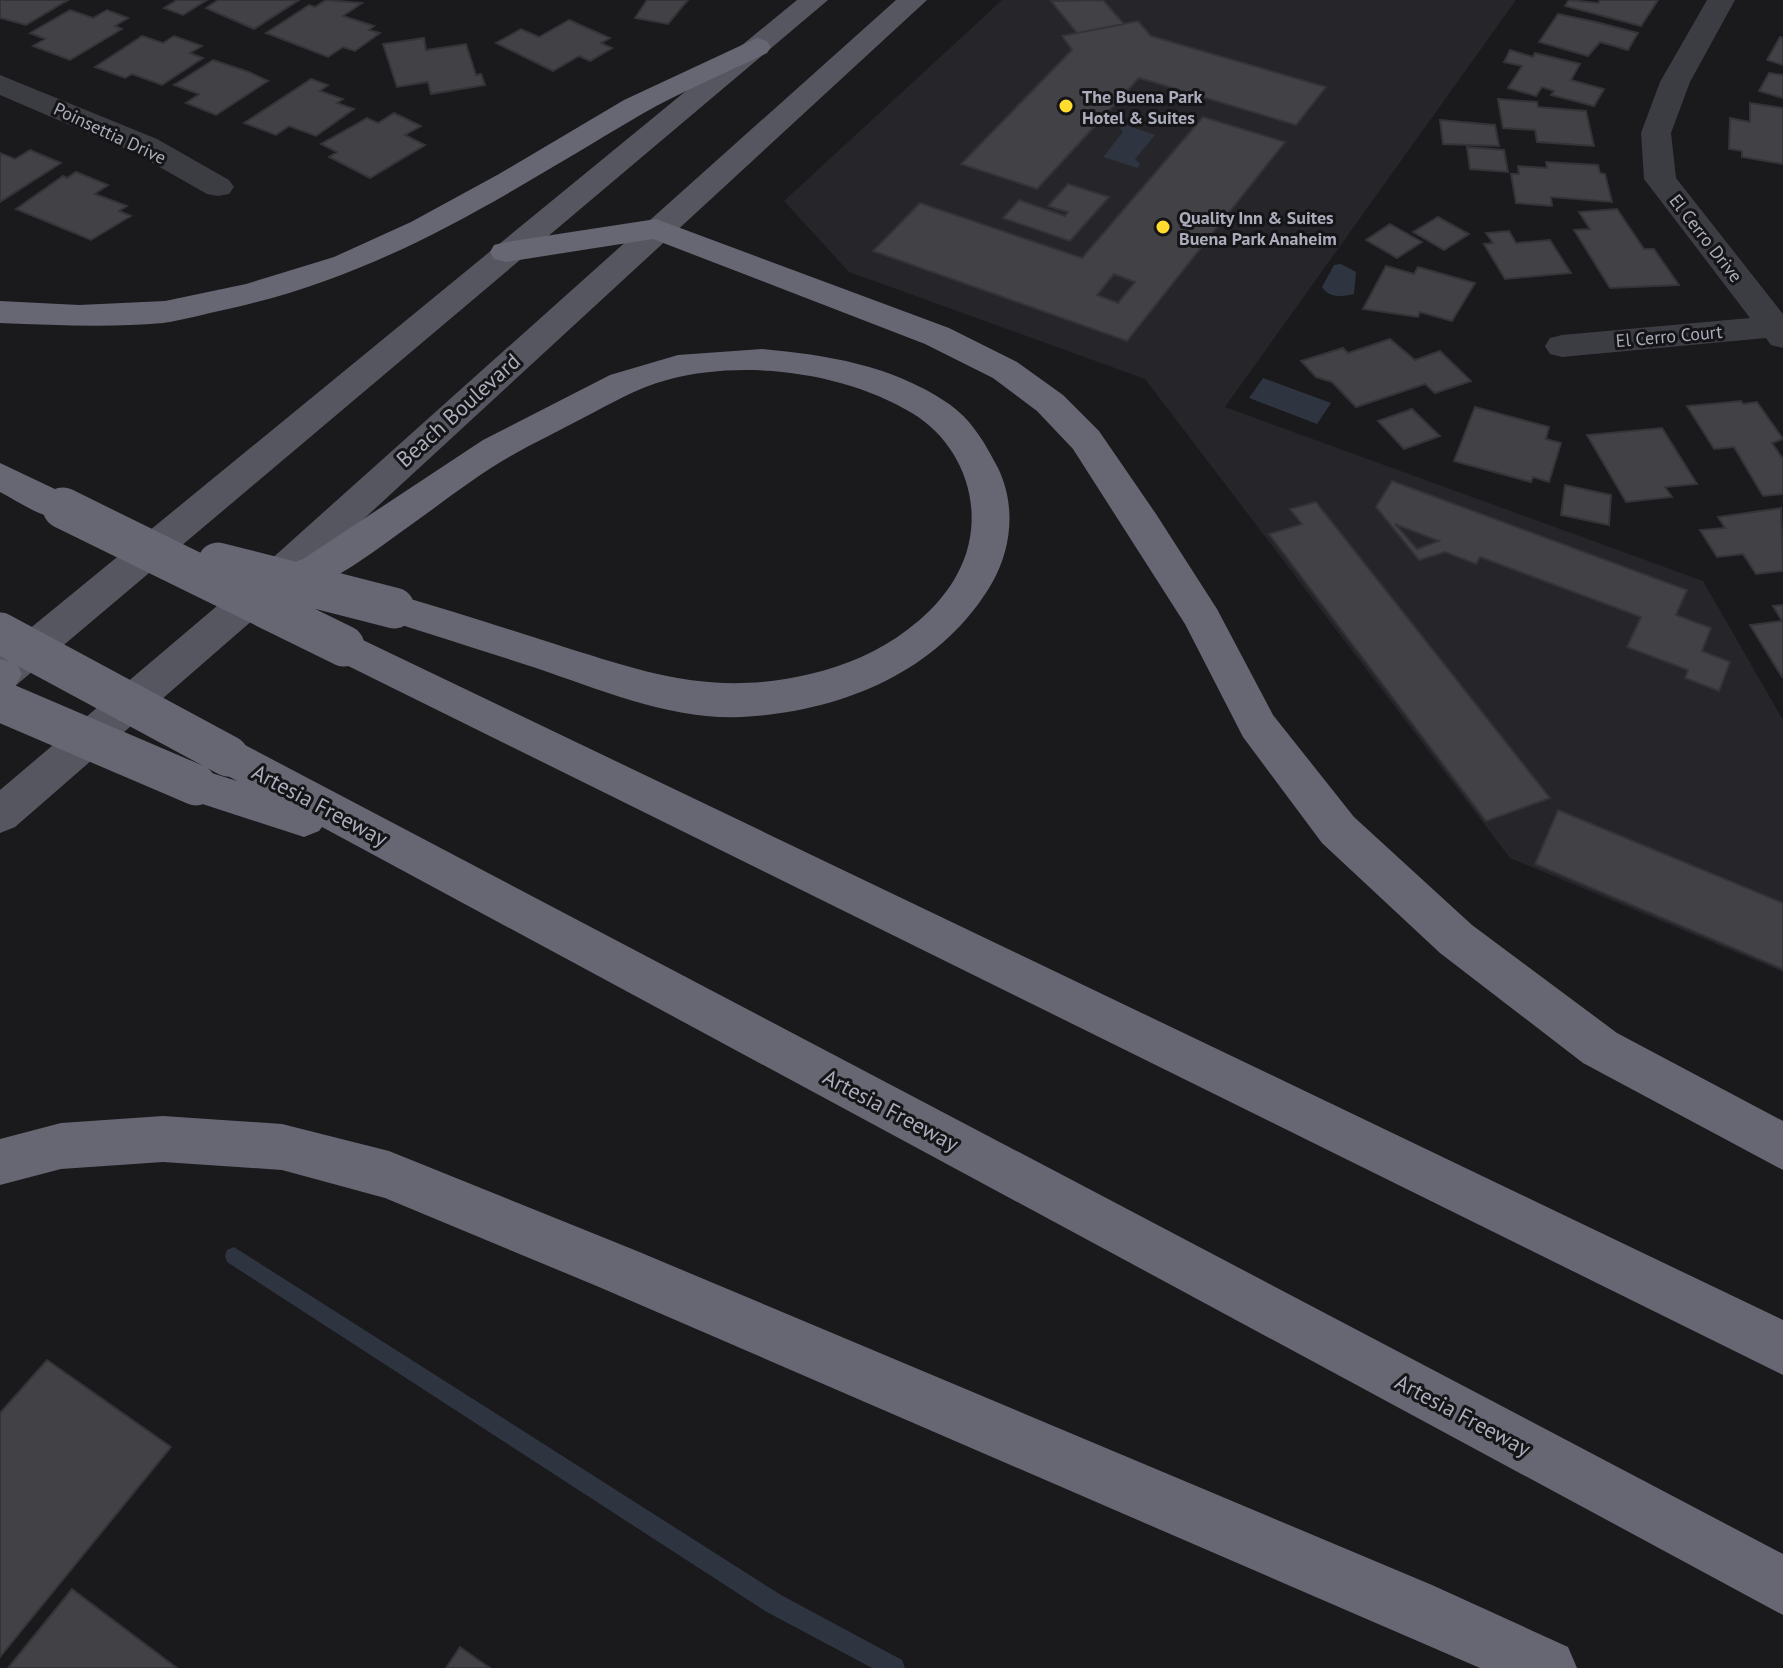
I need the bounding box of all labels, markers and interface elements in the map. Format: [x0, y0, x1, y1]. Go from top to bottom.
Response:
place label: The Buena Park Hotel & Suites [1082, 85, 1203, 129]
street label: Poinsettia Drive [50, 97, 170, 169]
marker: The Buena Park Hotel & Suites [1057, 97, 1075, 115]
street label: El Cerro Drive [1664, 189, 1748, 287]
place label: Quality Inn & Suites Buena Park Anaheim [1179, 206, 1337, 250]
marker: Quality Inn & Suites Buena Park Anaheim [1154, 218, 1172, 236]
street label: El Cerro Court [1615, 320, 1723, 352]
street label: Beach Boulevard [390, 347, 526, 473]
street label: Artesia Freeway [247, 758, 393, 853]
street label: Artesia Freeway [818, 1063, 964, 1158]
street label: Artesia Freeway [1390, 1368, 1536, 1463]

